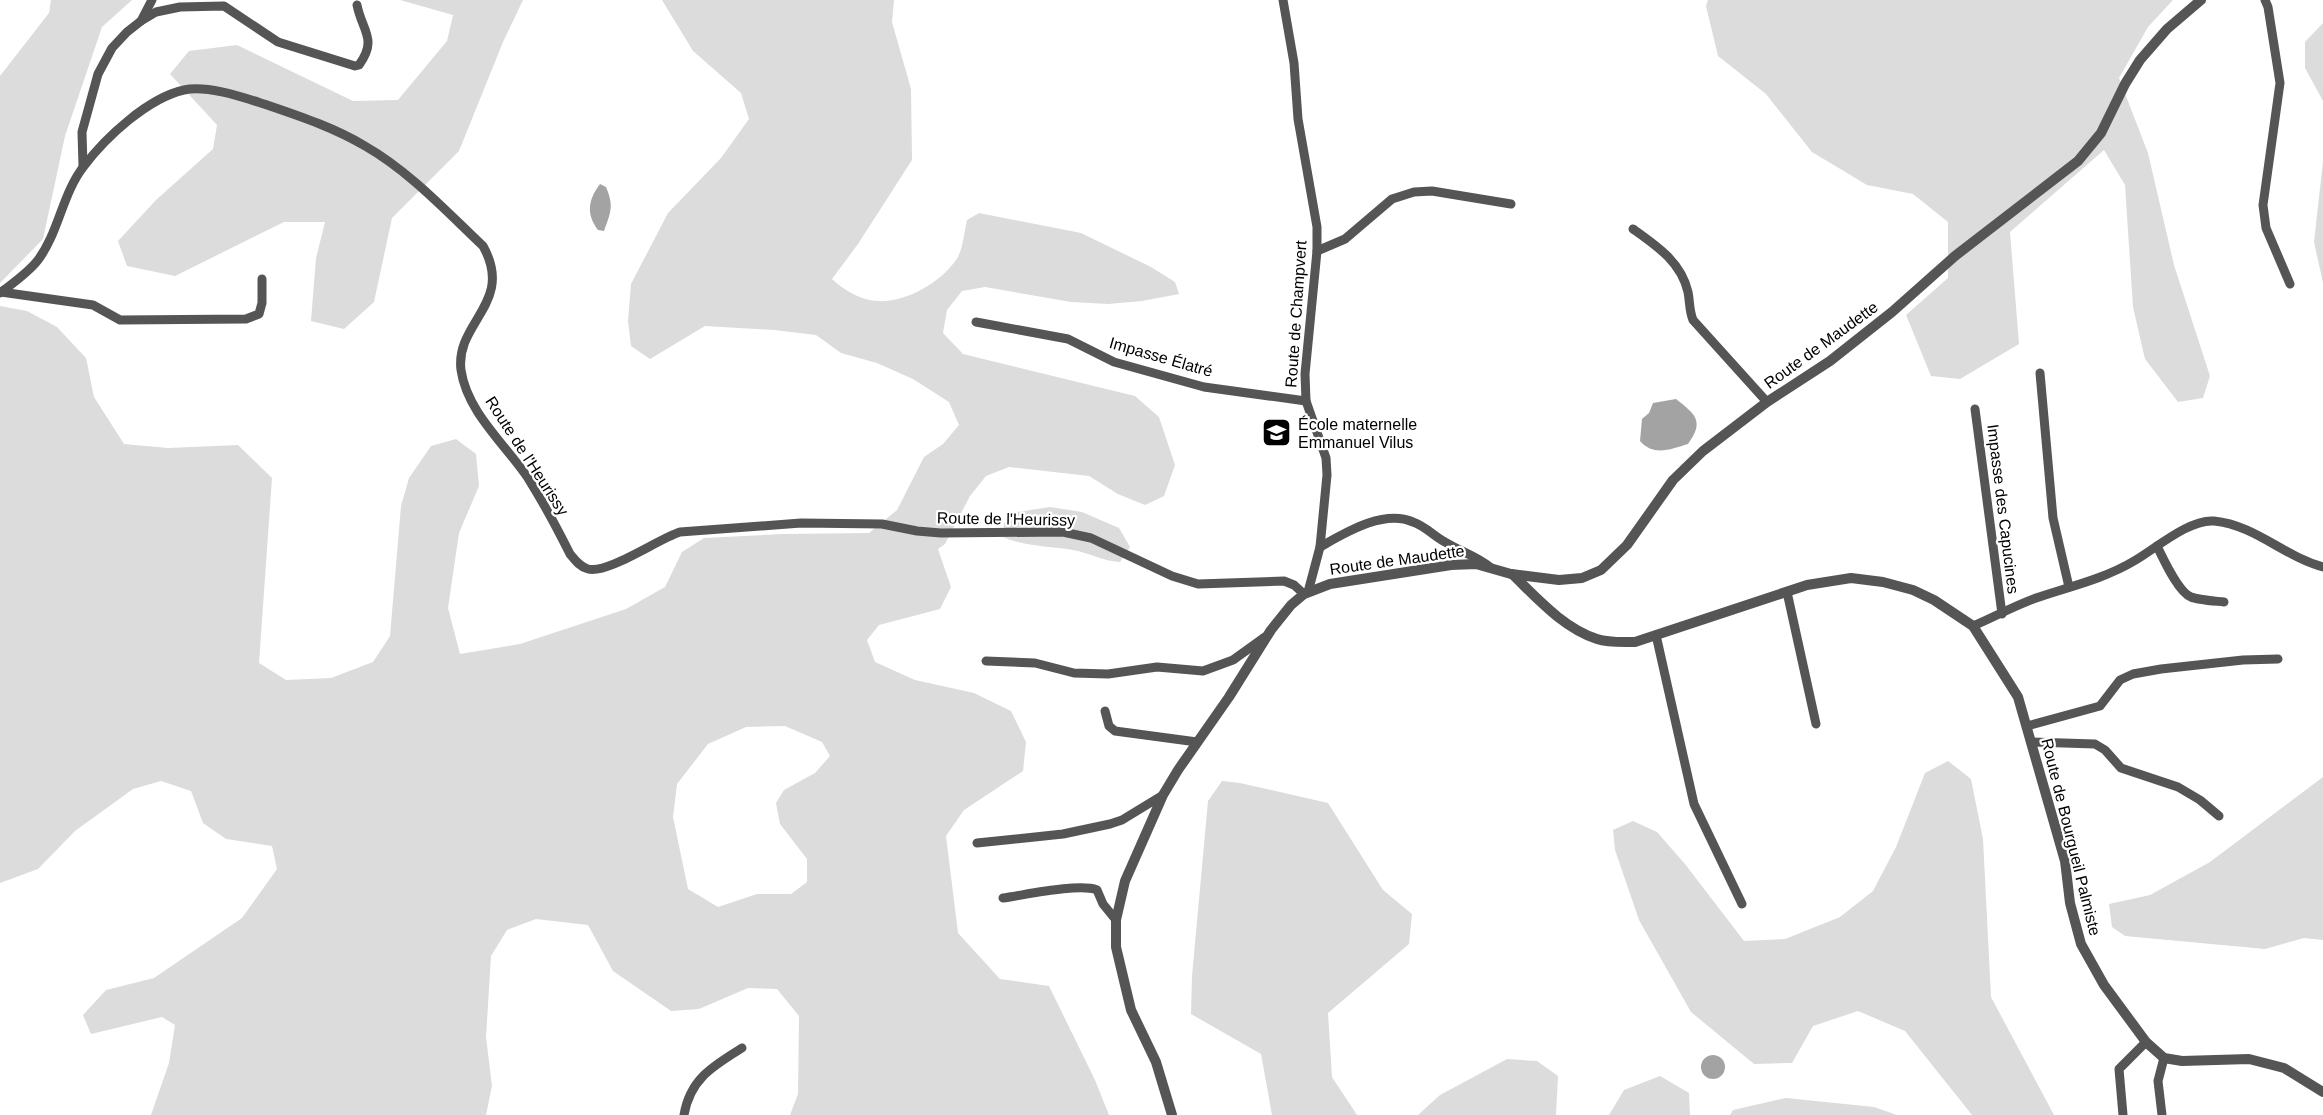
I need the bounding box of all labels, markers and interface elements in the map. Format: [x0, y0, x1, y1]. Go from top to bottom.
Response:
street label: Route de Champvert [1282, 239, 1310, 388]
street label: Route de Maudette [1761, 298, 1881, 392]
street label: Impasse Élatré [1107, 333, 1215, 380]
street label: Route de l'Heurissy [482, 393, 572, 519]
place label: École maternelle Emmanuel Vilus [1298, 415, 1417, 451]
school or university icon: École maternelle Emmanuel Vilus [1261, 417, 1293, 449]
street label: Impasse des Capucines [1984, 423, 2022, 595]
street label: Route de l'Heurissy [937, 509, 1075, 529]
street label: Route de Maudette [1328, 542, 1466, 578]
street label: Route de Bourgueil Palmiste [2038, 737, 2104, 938]

